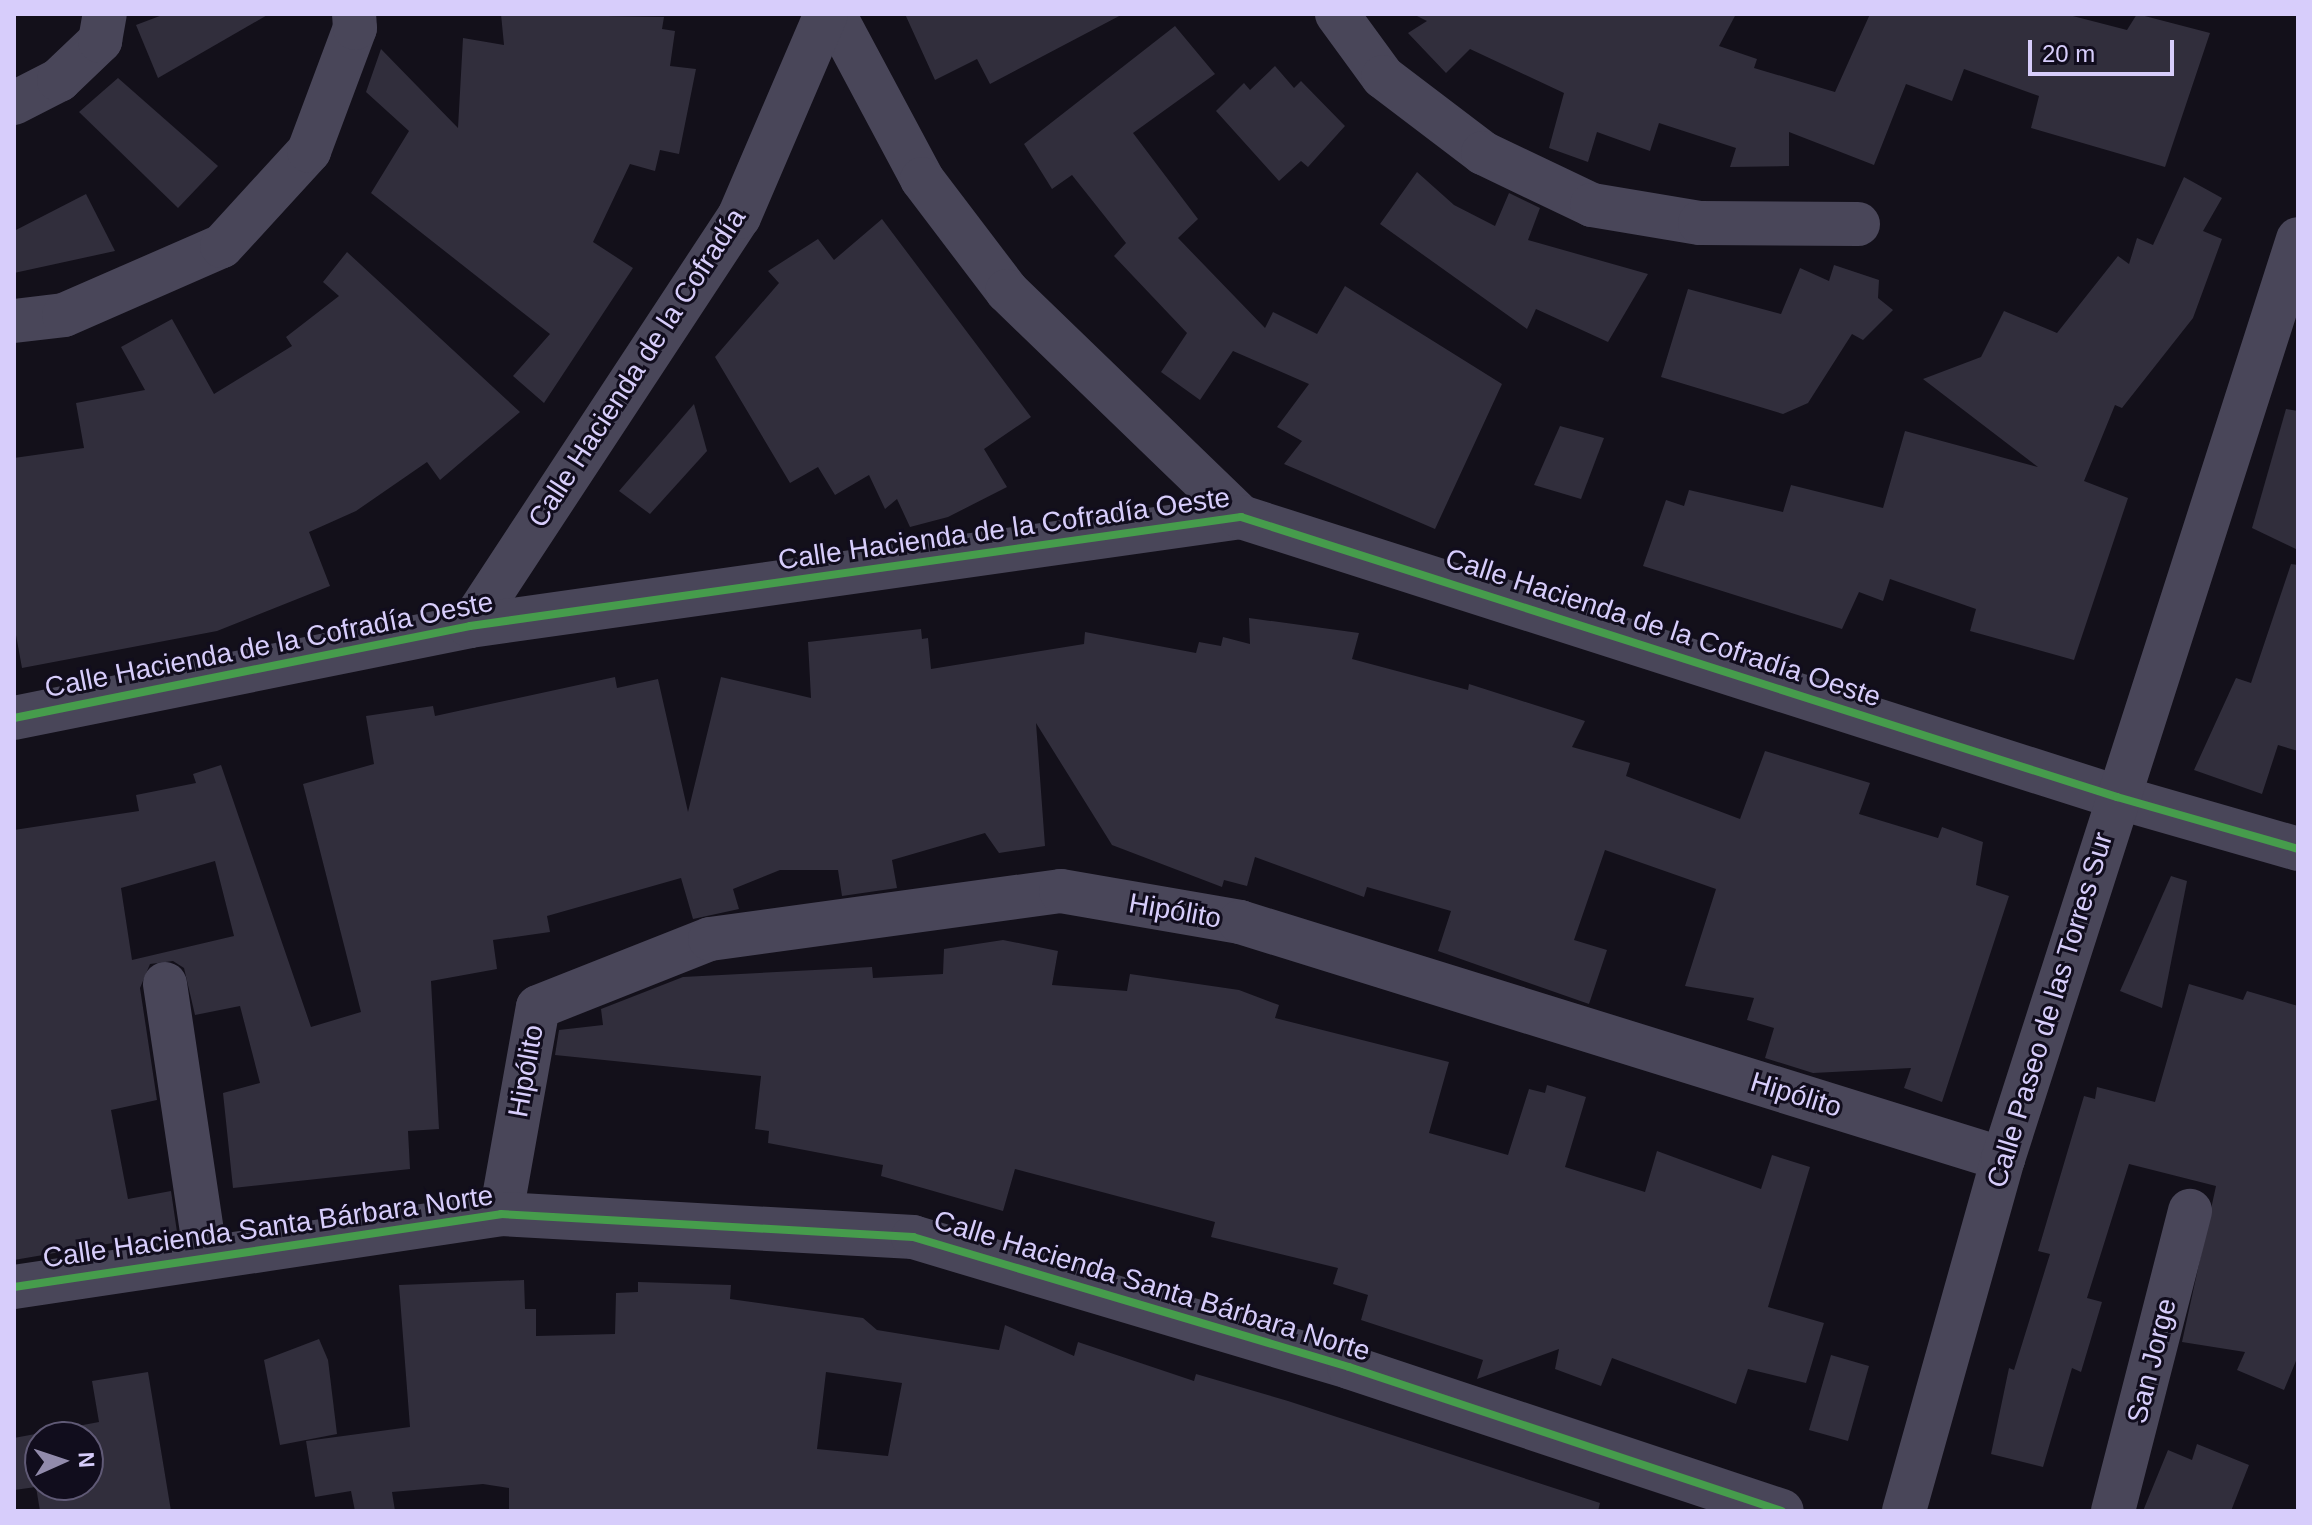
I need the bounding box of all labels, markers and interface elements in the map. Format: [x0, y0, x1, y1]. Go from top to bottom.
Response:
scale bar [2032, 24, 2178, 74]
text: 20 m [2042, 40, 2095, 67]
street label: Calle Hacienda de la Cofradía [521, 202, 753, 534]
street label: Calle Hacienda de la Cofradía Oeste [776, 481, 1232, 577]
street label: Calle Hacienda de la Cofradía Oeste [1441, 542, 1885, 714]
street label: Calle Hacienda de la Cofradía Oeste [42, 585, 496, 705]
street label: Calle Paseo de las Torres Sur [1980, 828, 2120, 1192]
street label: Hipólito [1126, 886, 1224, 936]
street label: Hipólito [501, 1022, 551, 1120]
street label: Hipólito [1746, 1065, 1846, 1125]
street label: Calle Hacienda Santa Bárbara Norte [41, 1179, 495, 1275]
street label: Calle Hacienda Santa Bárbara Norte [930, 1203, 1374, 1369]
street label: San Jorge [2120, 1295, 2184, 1427]
north arrow [24, 1421, 104, 1501]
text: N [74, 1451, 99, 1468]

